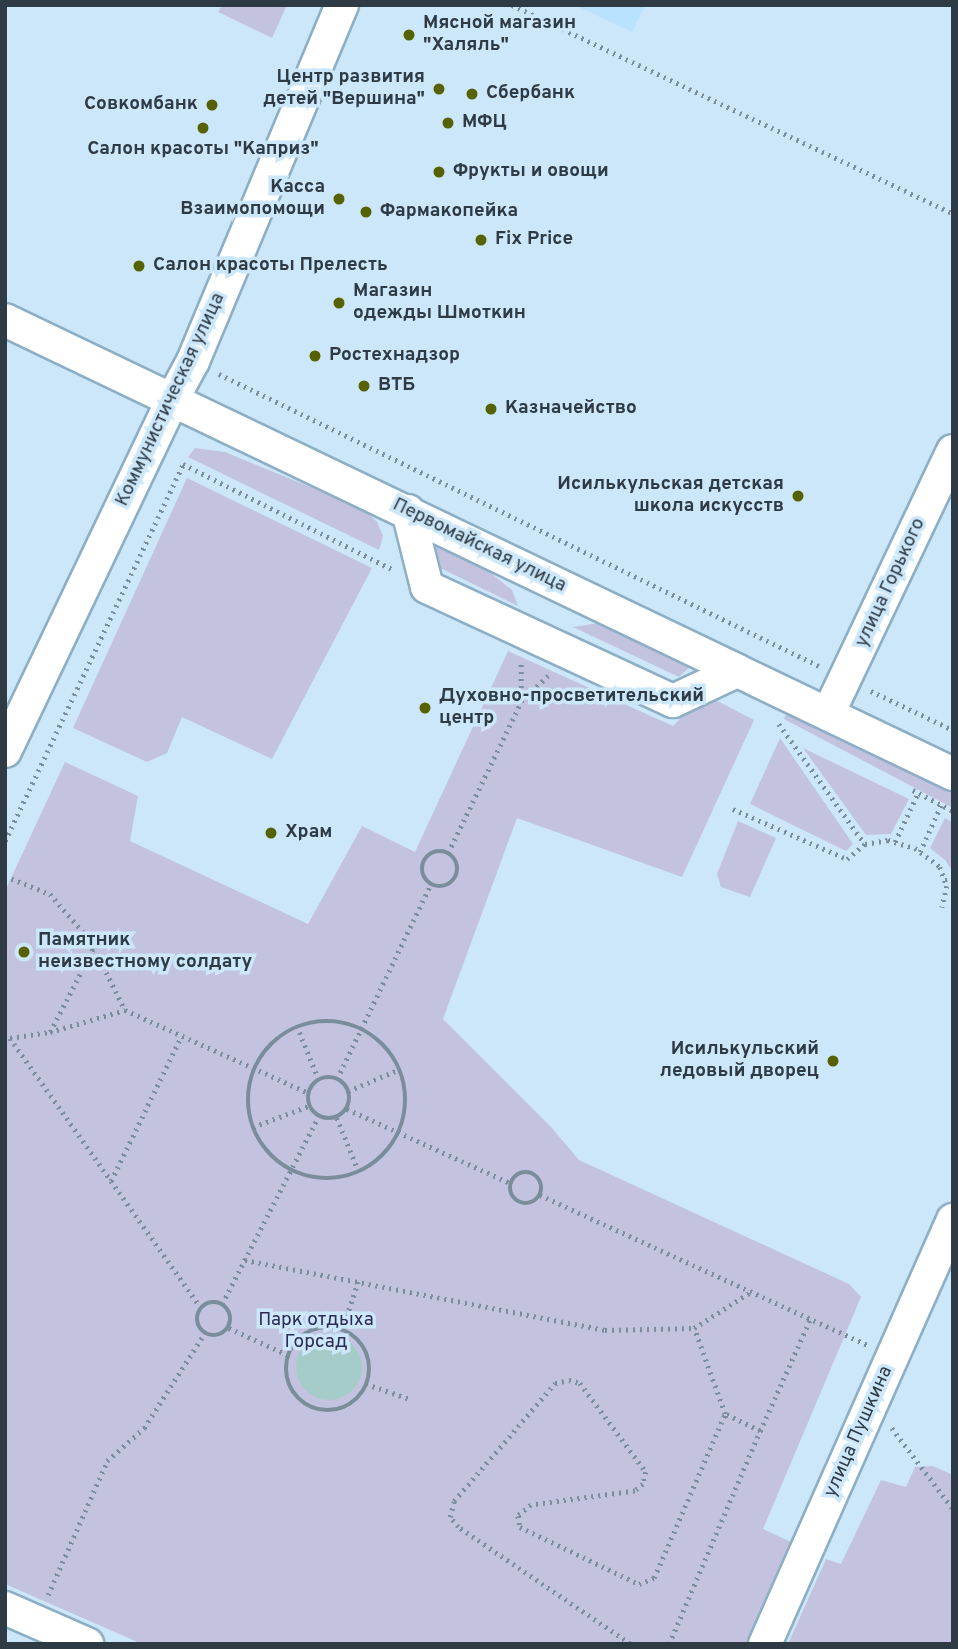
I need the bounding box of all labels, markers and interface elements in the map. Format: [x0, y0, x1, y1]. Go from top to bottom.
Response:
place label: Мясной магазин "Халяль" [423, 13, 576, 57]
marker: Мясной магазин "Халяль" [401, 27, 417, 43]
place label: Центр развития детей "Вершина" [263, 67, 425, 111]
marker: Центр развития детей "Вершина" [431, 81, 447, 97]
place label: Сбербанк [486, 83, 575, 105]
marker: Сбербанк [464, 86, 480, 102]
place label: Совкомбанк [84, 94, 198, 116]
marker: Совкомбанк [204, 97, 220, 113]
place label: МФЦ [462, 112, 507, 134]
marker: МФЦ [440, 115, 456, 131]
marker: Салон красоты "Каприз" [195, 120, 211, 136]
place label: Салон красоты "Каприз" [87, 139, 319, 161]
place label: Фрукты и овощи [453, 161, 609, 183]
marker: Фрукты и овощи [431, 164, 447, 180]
place label: Касса Взаимопомощи [180, 177, 325, 221]
marker: Касса Взаимопомощи [331, 191, 347, 207]
place label: Фармакопейка [380, 201, 518, 223]
marker: Фармакопейка [358, 204, 374, 220]
place label: Fix Price [495, 229, 573, 251]
marker: Fix Price [473, 232, 489, 248]
place label: Салон красоты Прелесть [153, 255, 388, 277]
marker: Салон красоты Прелесть [131, 258, 147, 274]
place label: Магазин одежды Шмоткин [353, 281, 526, 325]
street label: Коммунистическая улица [111, 290, 231, 510]
marker: Магазин одежды Шмоткин [331, 295, 347, 311]
place label: Ростехнадзор [329, 345, 460, 367]
marker: Ростехнадзор [307, 348, 323, 364]
place label: ВТБ [378, 375, 415, 397]
marker: ВТБ [356, 378, 372, 394]
place label: Казначейство [505, 398, 637, 420]
marker: Казначейство [483, 401, 499, 417]
place label: Исилькульская детская школа искусств [557, 474, 784, 518]
marker: Исилькульская детская школа искусств [790, 488, 806, 504]
street label: Первомайская улица [389, 494, 569, 598]
street label: улица Горького [851, 515, 931, 651]
place label: Духовно-просветительский центр [439, 686, 704, 730]
marker: Духовно-просветительский центр [417, 700, 433, 716]
place label: Храм [285, 822, 332, 844]
marker: Храм [263, 825, 279, 841]
place label: Памятник неизвестному солдату [38, 930, 252, 974]
marker: Памятник неизвестному солдату [16, 944, 32, 960]
place label: Исилькульский ледовый дворец [660, 1039, 819, 1083]
marker: Исилькульский ледовый дворец [825, 1053, 841, 1069]
park label: Парк отдыха Горсад [258, 1310, 374, 1354]
street label: улица Пушкина [820, 1363, 898, 1501]

